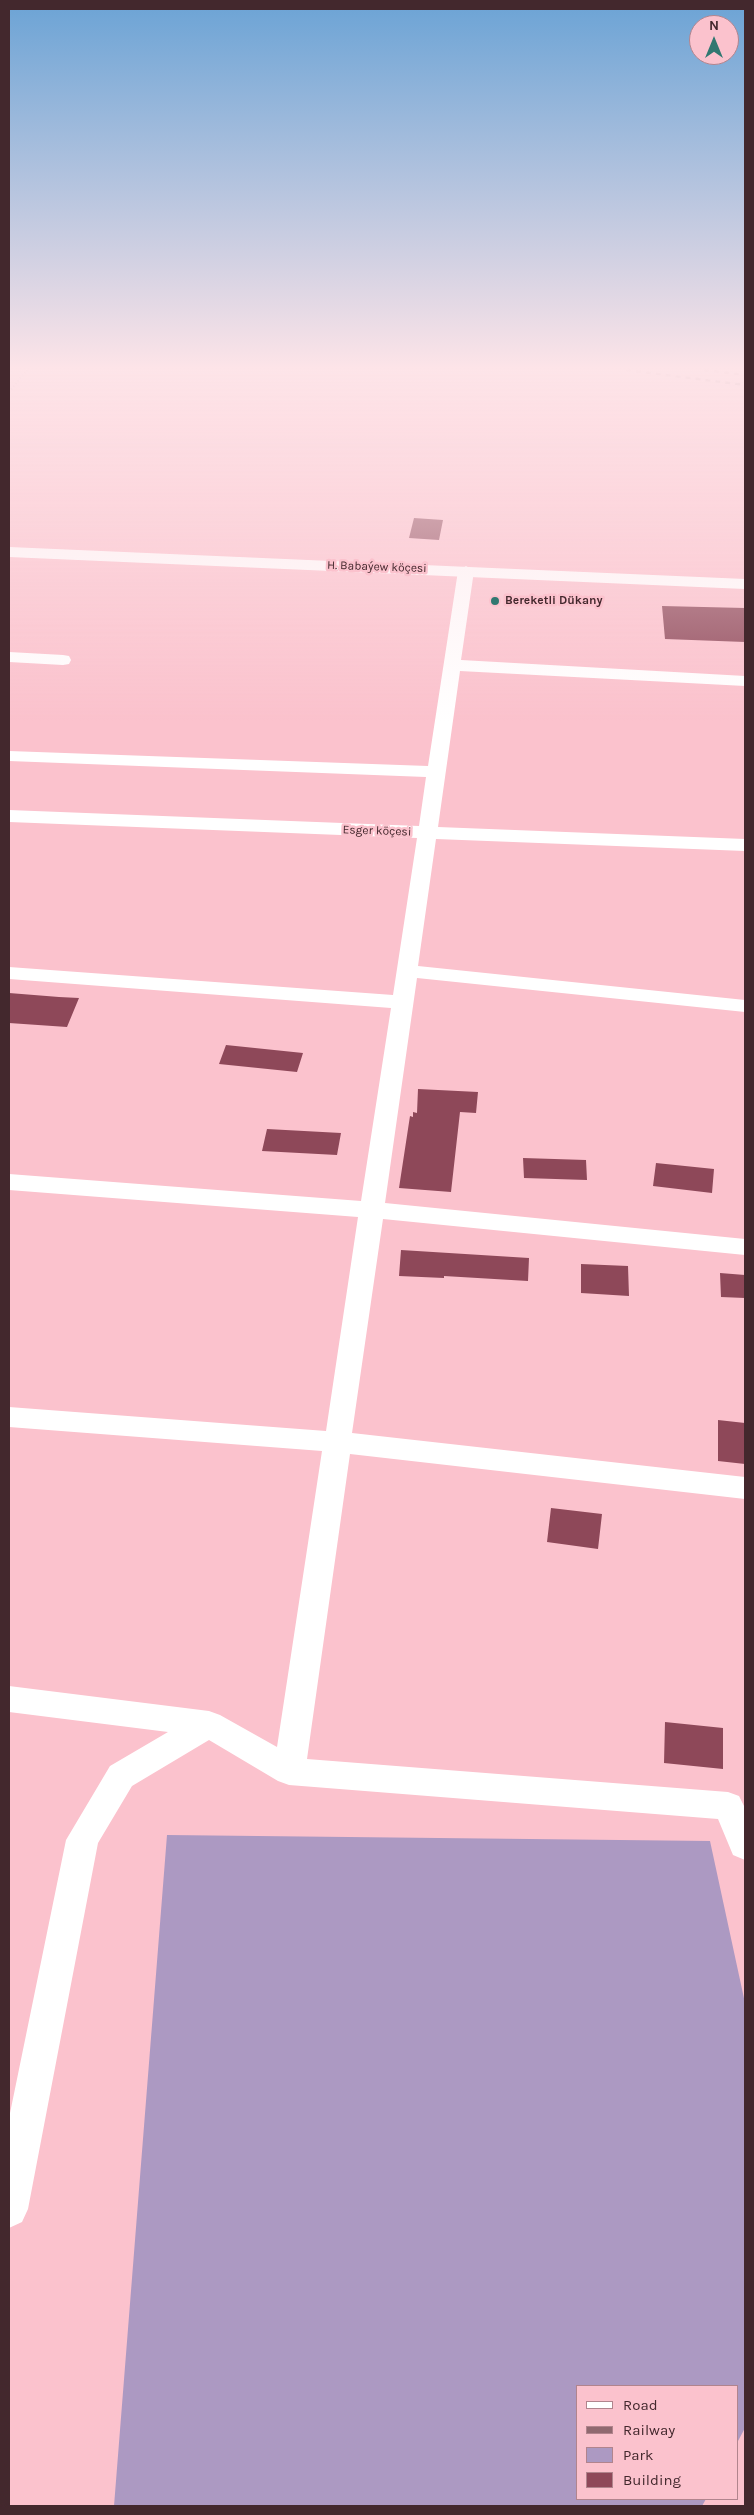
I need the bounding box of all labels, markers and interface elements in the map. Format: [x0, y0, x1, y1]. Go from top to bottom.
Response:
north arrow [689, 15, 739, 65]
text: N [709, 17, 719, 34]
street label: H. Babaýew köçesi [327, 558, 427, 576]
place label: Bereketli Dükany [505, 594, 602, 608]
marker: Bereketli Dükany [489, 595, 501, 607]
street label: Esger köçesi [342, 823, 412, 839]
legend [576, 2385, 739, 2500]
text: Road [623, 2396, 658, 2414]
text: Railway [623, 2421, 675, 2439]
text: Park [623, 2446, 653, 2464]
text: Building [623, 2471, 681, 2489]

